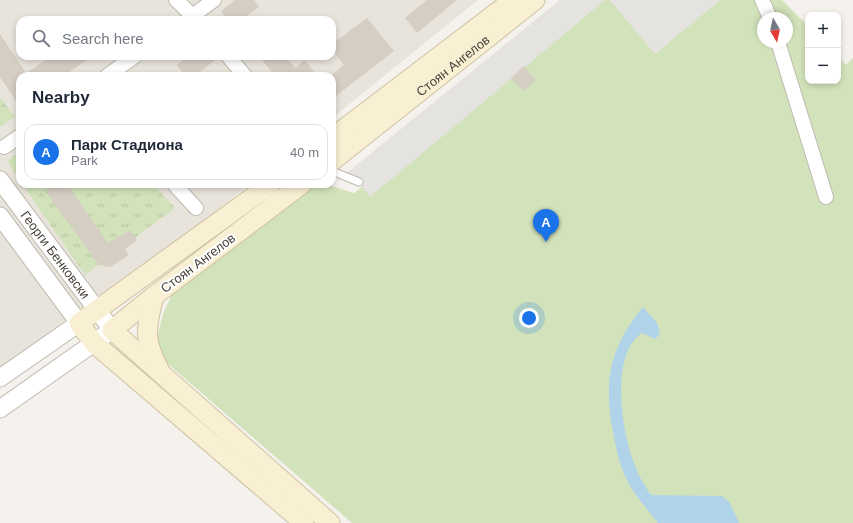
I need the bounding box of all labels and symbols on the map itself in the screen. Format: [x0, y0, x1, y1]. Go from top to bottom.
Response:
north arrow [757, 12, 793, 48]
street label: Стоян Ангелов [413, 32, 492, 99]
street label: Георги Бенковски [18, 208, 93, 301]
pin: A [533, 209, 559, 242]
street label: Стоян Ангелов [158, 230, 238, 296]
your location [519, 308, 539, 328]

